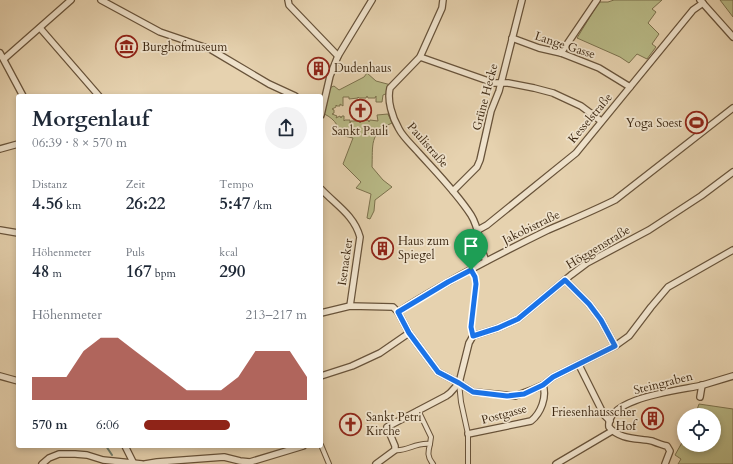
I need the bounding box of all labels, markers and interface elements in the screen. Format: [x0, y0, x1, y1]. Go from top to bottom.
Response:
street label: Lange Gasse [533, 28, 597, 62]
museum icon: Burghofmuseum [113, 34, 139, 60]
place label: Burghofmuseum [142, 39, 228, 55]
building icon: Dudenhaus [305, 55, 331, 81]
place label: Dudenhaus [334, 60, 391, 76]
street label: Grüne Hecke [468, 62, 502, 132]
street label: Kesselstraße [564, 90, 616, 146]
church icon: Sankt Pauli [347, 97, 373, 123]
text: Morgenlauf [32, 104, 149, 134]
button: share [265, 107, 307, 149]
sports icon: Yoga Soest [684, 110, 710, 136]
place label: Yoga Soest [626, 115, 682, 131]
street label: Paulistraße [404, 119, 452, 171]
place label: Sankt Pauli [332, 123, 389, 139]
text: 06:39 · 8 × 570 m [32, 134, 127, 152]
text: Distanz [32, 177, 67, 192]
text: Zeit [126, 177, 145, 192]
text: Tempo [219, 177, 254, 192]
text: 4.56 [32, 192, 63, 215]
text: 26:22 [126, 192, 165, 215]
text: 5:47 [219, 192, 250, 215]
text: km [63, 198, 81, 213]
text: /km [250, 198, 272, 213]
street label: Jakobistraße [498, 206, 562, 249]
street label: Höggenstraße [563, 222, 633, 272]
pin [454, 229, 488, 270]
place label: Haus zum Spiegel [398, 233, 450, 263]
building icon: Haus zum Spiegel [370, 235, 396, 261]
icon: arrive [460, 235, 482, 257]
street label: Isenacker [334, 237, 356, 287]
text: Höhenmeter [32, 245, 91, 260]
text: Puls [126, 245, 145, 260]
text: kcal [219, 245, 238, 260]
text: 48 [32, 260, 49, 283]
text: 167 [126, 260, 152, 283]
text: 290 [219, 260, 245, 283]
text: m [49, 266, 62, 281]
text: bpm [152, 266, 176, 281]
text: Höhenmeter [32, 306, 102, 324]
text: 213–217 m [245, 306, 307, 324]
street label: Steingraben [632, 368, 694, 398]
street label: Postgasse [479, 400, 529, 428]
place label: Friesenhausscher Hof [551, 404, 638, 434]
building icon: Friesenhausscher Hof [639, 406, 665, 432]
map controls [677, 408, 721, 452]
button: locate [677, 408, 721, 452]
place label: Sankt Petri Kirche [366, 409, 422, 439]
church icon: Sankt Petri Kirche [338, 411, 364, 437]
text: 570 m [32, 416, 67, 434]
text: 6:06 [96, 416, 119, 434]

